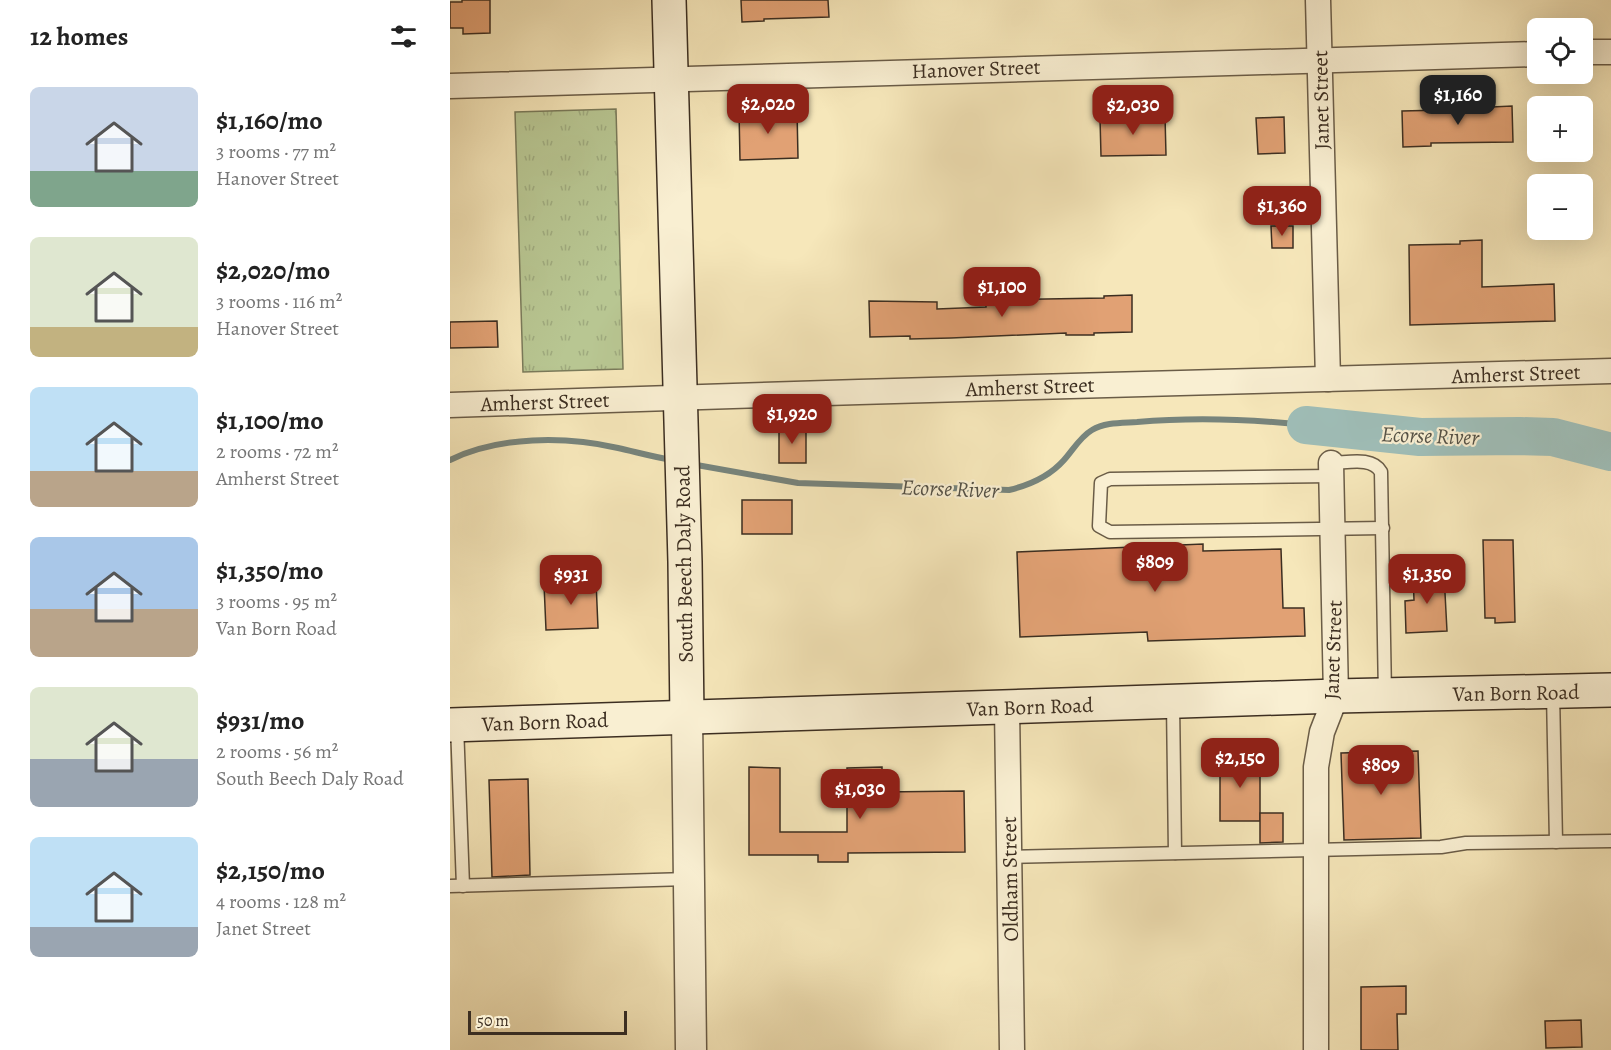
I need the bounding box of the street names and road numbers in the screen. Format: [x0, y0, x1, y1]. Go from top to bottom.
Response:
street label: Janet Street [1306, 50, 1336, 150]
street label: Hanover Street [911, 53, 1041, 85]
street label: Amherst Street [1450, 358, 1581, 390]
street label: Amherst Street [964, 371, 1095, 403]
street label: Amherst Street [479, 386, 610, 418]
street label: South Beech Daly Road [668, 464, 700, 663]
street label: Janet Street [1317, 600, 1349, 700]
street label: Van Born Road [1451, 678, 1580, 708]
street label: Van Born Road [965, 691, 1095, 723]
street label: Van Born Road [480, 706, 610, 738]
street label: Oldham Street [995, 816, 1025, 942]

